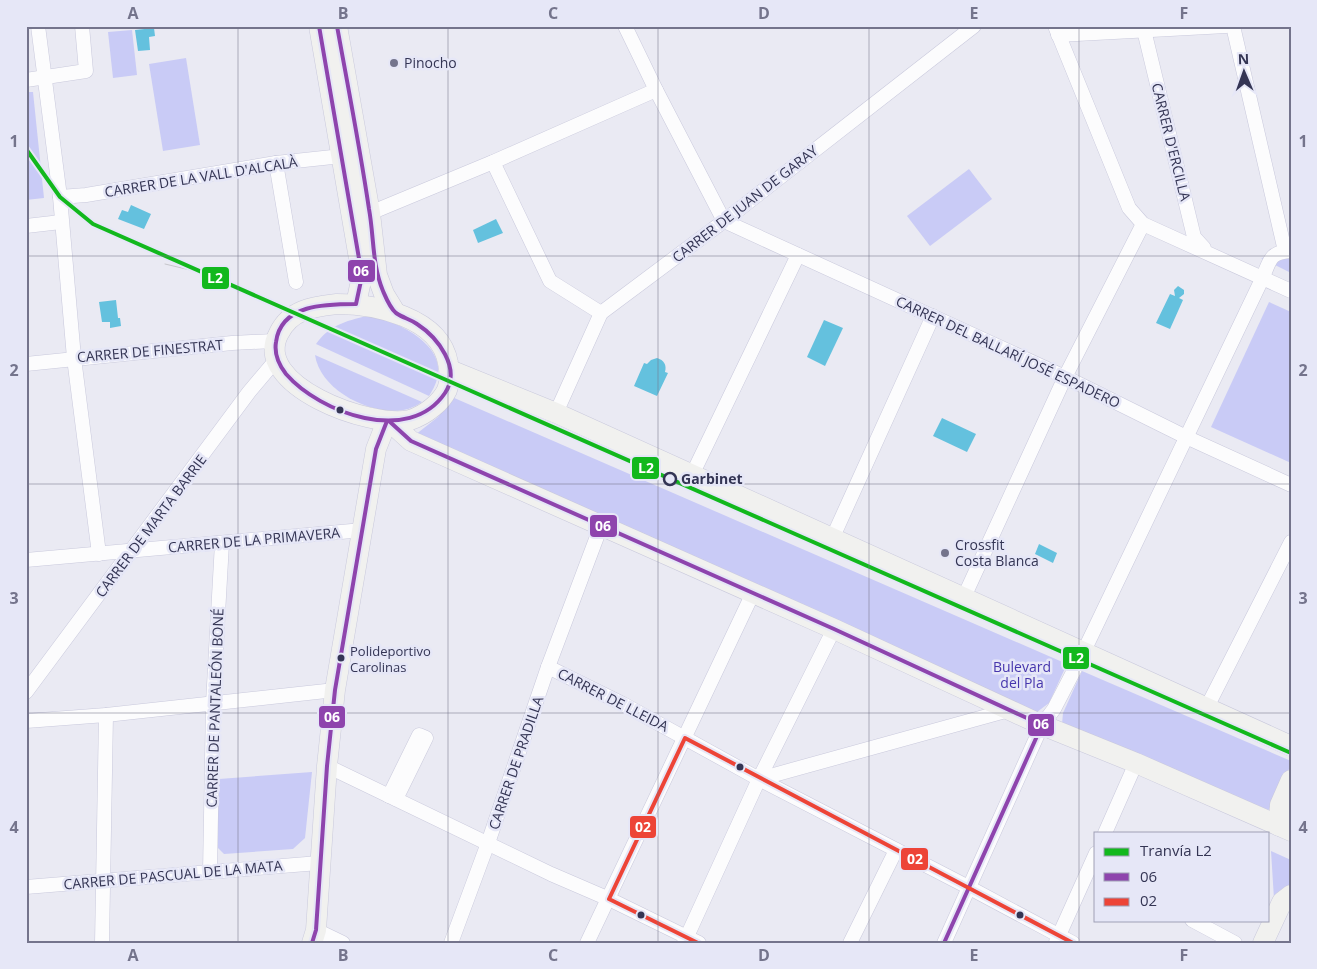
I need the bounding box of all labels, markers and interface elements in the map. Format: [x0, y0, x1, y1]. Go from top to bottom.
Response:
text: A [127, 2, 139, 24]
text: B [338, 2, 348, 24]
text: C [548, 2, 558, 24]
text: D [758, 2, 770, 24]
text: E [970, 2, 979, 24]
text: F [1180, 2, 1188, 24]
north arrow [1220, 48, 1270, 98]
text: N [1238, 49, 1250, 68]
place label: Pinocho [404, 53, 457, 72]
marker: Pinocho [388, 57, 400, 69]
street label: CARRER D'ERCILLA [1148, 81, 1195, 203]
text: 1 [9, 130, 19, 152]
text: 1 [1298, 130, 1308, 152]
street label: CARRER DE JUAN DE GARAY [668, 141, 821, 266]
street label: CARRER DE LA VALL D'ALCALÀ [103, 152, 299, 201]
line badge: 06 [347, 259, 376, 283]
text: 06 [353, 261, 369, 280]
line badge: L2 [201, 266, 230, 290]
text: L2 [207, 268, 223, 287]
street label: CARRER DEL BALLARÍ JOSÉ ESPADERO [893, 291, 1124, 412]
street label: CARRER DE FINESTRAT [76, 335, 224, 366]
text: 2 [9, 359, 19, 381]
text: 2 [1298, 359, 1308, 381]
unlabelled marker [335, 405, 345, 415]
street label: CARRER DE MARTA BARRIE [91, 451, 210, 601]
line badge: L2 [631, 456, 660, 480]
text: L2 [638, 458, 654, 477]
place label: Garbinet [681, 469, 743, 488]
marker: Garbinet [663, 472, 677, 486]
line badge: 06 [589, 514, 618, 538]
text: 06 [595, 516, 611, 535]
street label: CARRER DE LA PRIMAVERA [167, 523, 341, 556]
place label: Crossfit Costa Blanca [955, 535, 1039, 570]
marker: Crossfit Costa Blanca [939, 547, 951, 559]
text: 3 [9, 587, 19, 609]
text: 3 [1298, 587, 1308, 609]
street label: CARRER DE PANTALEÓN BONÉ [202, 608, 227, 808]
place label: Polideportivo Carolinas [350, 642, 431, 676]
line badge: L2 [1062, 646, 1090, 670]
text: L2 [1068, 648, 1084, 667]
marker: Polideportivo Carolinas [336, 653, 346, 663]
park label: Bulevard del Pla [993, 657, 1051, 692]
street label: CARRER DE LLEIDA [555, 663, 672, 736]
street label: CARRER DE PRADILLA [484, 693, 547, 832]
line badge: 06 [318, 705, 346, 729]
text: 06 [324, 707, 340, 726]
line badge: 06 [1027, 713, 1055, 737]
text: 06 [1033, 714, 1049, 733]
unlabelled marker [735, 762, 745, 772]
line badge: 02 [629, 815, 657, 839]
text: 4 [9, 816, 19, 838]
text: 4 [1298, 816, 1308, 838]
text: 02 [635, 817, 651, 836]
legend [1094, 832, 1270, 922]
text: Tranvía L2 [1140, 840, 1212, 860]
line badge: 02 [900, 847, 929, 871]
text: 02 [907, 849, 923, 868]
street label: CARRER DE PASCUAL DE LA MATA [63, 855, 283, 894]
text: 06 [1140, 866, 1157, 886]
text: 02 [1140, 890, 1157, 910]
unlabelled marker [636, 910, 646, 920]
unlabelled marker [1015, 910, 1025, 920]
text: A [127, 944, 139, 966]
text: B [338, 944, 348, 966]
text: C [548, 944, 558, 966]
text: D [758, 944, 770, 966]
text: E [970, 944, 979, 966]
text: F [1180, 944, 1188, 966]

